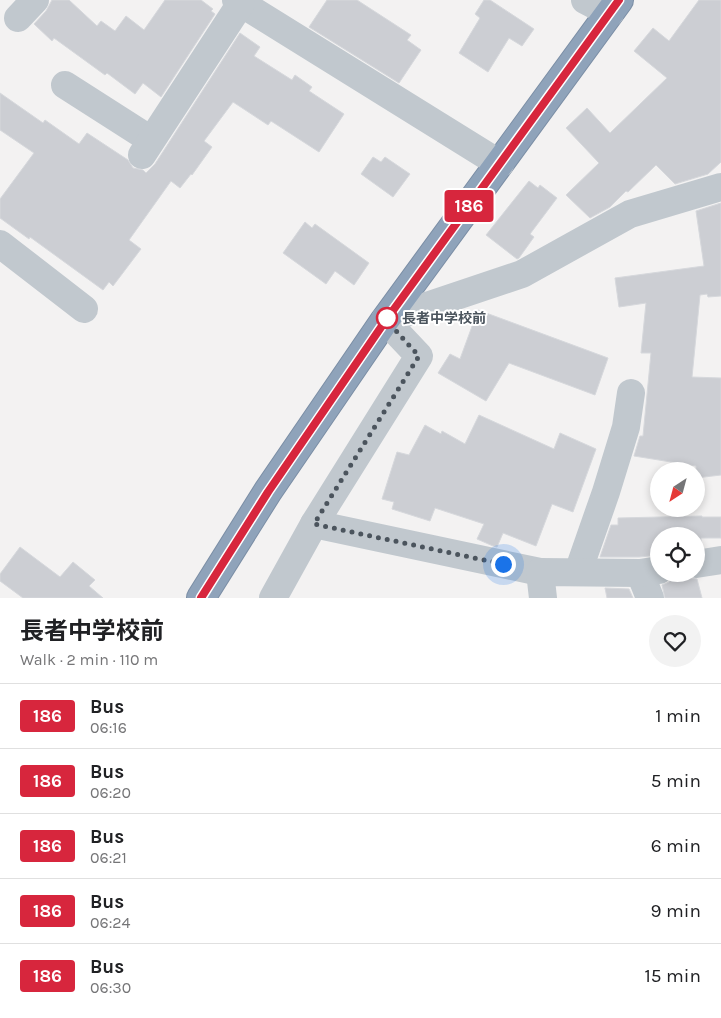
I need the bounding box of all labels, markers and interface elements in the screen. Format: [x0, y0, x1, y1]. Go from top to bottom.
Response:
line badge: 186 [440, 190, 498, 222]
text: 186 [455, 195, 483, 217]
marker: 長者中学校前 [376, 307, 398, 329]
place label: 長者中学校前 [402, 310, 486, 327]
north arrow [650, 462, 705, 518]
map controls [650, 462, 705, 582]
button: locate [650, 527, 705, 582]
your location [491, 552, 516, 577]
button: heart [649, 615, 701, 667]
text: 長者中学校前 [20, 617, 164, 645]
text: Walk · 2 min · 110 m [20, 650, 158, 669]
text: Bus [90, 696, 124, 718]
text: 186 [33, 705, 62, 727]
text: 1 min [655, 705, 701, 727]
text: 06:16 [90, 718, 127, 737]
text: Bus [90, 761, 124, 783]
text: 186 [33, 770, 62, 792]
text: 5 min [651, 770, 701, 792]
text: 06:20 [90, 783, 131, 802]
text: Bus [90, 826, 124, 848]
text: 186 [33, 835, 62, 857]
text: 6 min [651, 835, 701, 857]
text: 06:21 [90, 848, 127, 867]
text: Bus [90, 891, 124, 913]
text: 186 [33, 900, 62, 922]
text: 9 min [651, 900, 701, 922]
text: 06:24 [90, 913, 131, 932]
text: Bus [90, 956, 124, 978]
text: 186 [33, 965, 62, 987]
text: 15 min [645, 965, 701, 987]
text: 06:30 [90, 978, 131, 997]

